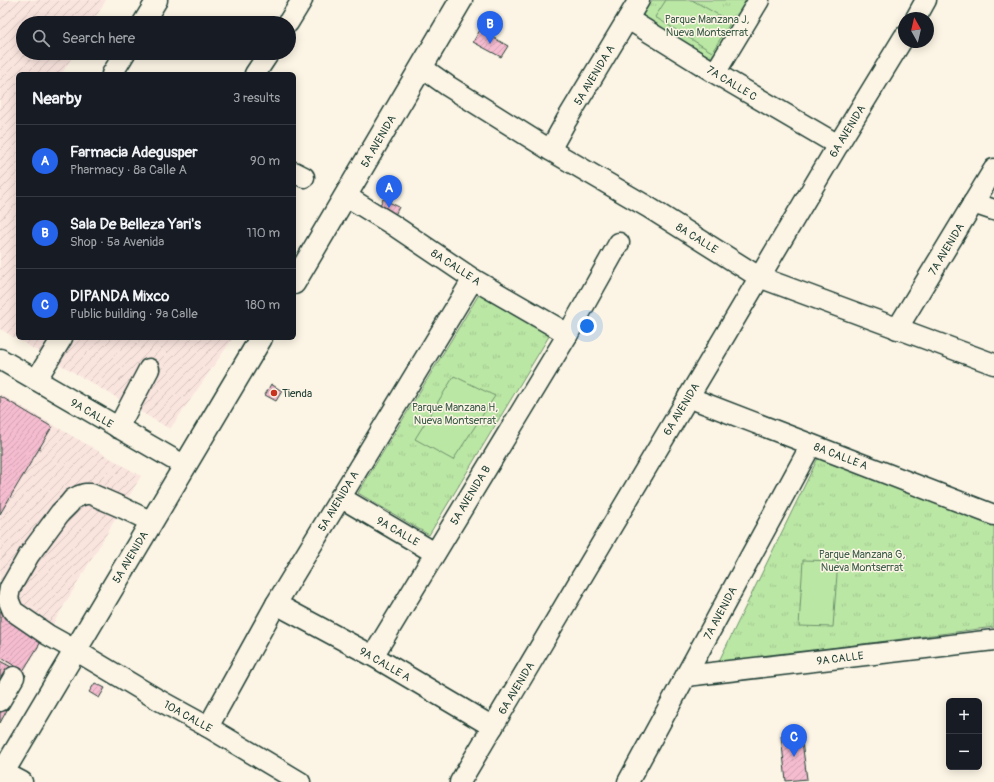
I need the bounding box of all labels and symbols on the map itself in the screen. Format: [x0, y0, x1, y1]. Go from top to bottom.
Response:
pin: B [477, 11, 503, 44]
north arrow [898, 12, 934, 48]
park label: Parque Manzana J, Nueva Montserrat [665, 13, 749, 39]
street label: 5A AVENIDA A [571, 43, 617, 108]
street label: 7A CALLE C [704, 63, 760, 104]
street label: 6A AVENIDA [827, 103, 868, 160]
street label: 5A AVENIDA [358, 113, 399, 170]
pin: A [376, 175, 402, 208]
street label: 8A CALLE [673, 220, 720, 257]
street label: 7A AVENIDA [926, 221, 967, 278]
street label: 8A CALLE A [428, 247, 483, 288]
your location [577, 316, 597, 336]
street label: 6A AVENIDA [661, 381, 702, 438]
place label: Tienda [282, 387, 312, 400]
marker: Tienda [269, 388, 279, 398]
street label: 9A CALLE [68, 396, 116, 431]
park label: Parque Manzana H, Nueva Montserrat [412, 401, 498, 427]
street label: 8A CALLE A [812, 440, 870, 473]
street label: 5A AVENIDA B [448, 463, 493, 527]
street label: 5A AVENIDA A [315, 469, 361, 534]
street label: 9A CALLE [374, 514, 422, 549]
street label: 5A AVENIDA [110, 529, 151, 586]
park label: Parque Manzana G, Nueva Montserrat [819, 548, 905, 574]
street label: 7A AVENIDA [701, 585, 740, 642]
street label: 9A CALLE A [357, 645, 413, 684]
street label: 9A CALLE [816, 649, 865, 668]
street label: 6A AVENIDA [496, 660, 537, 717]
street label: 10A CALLE [161, 698, 214, 735]
pin: C [781, 724, 807, 757]

